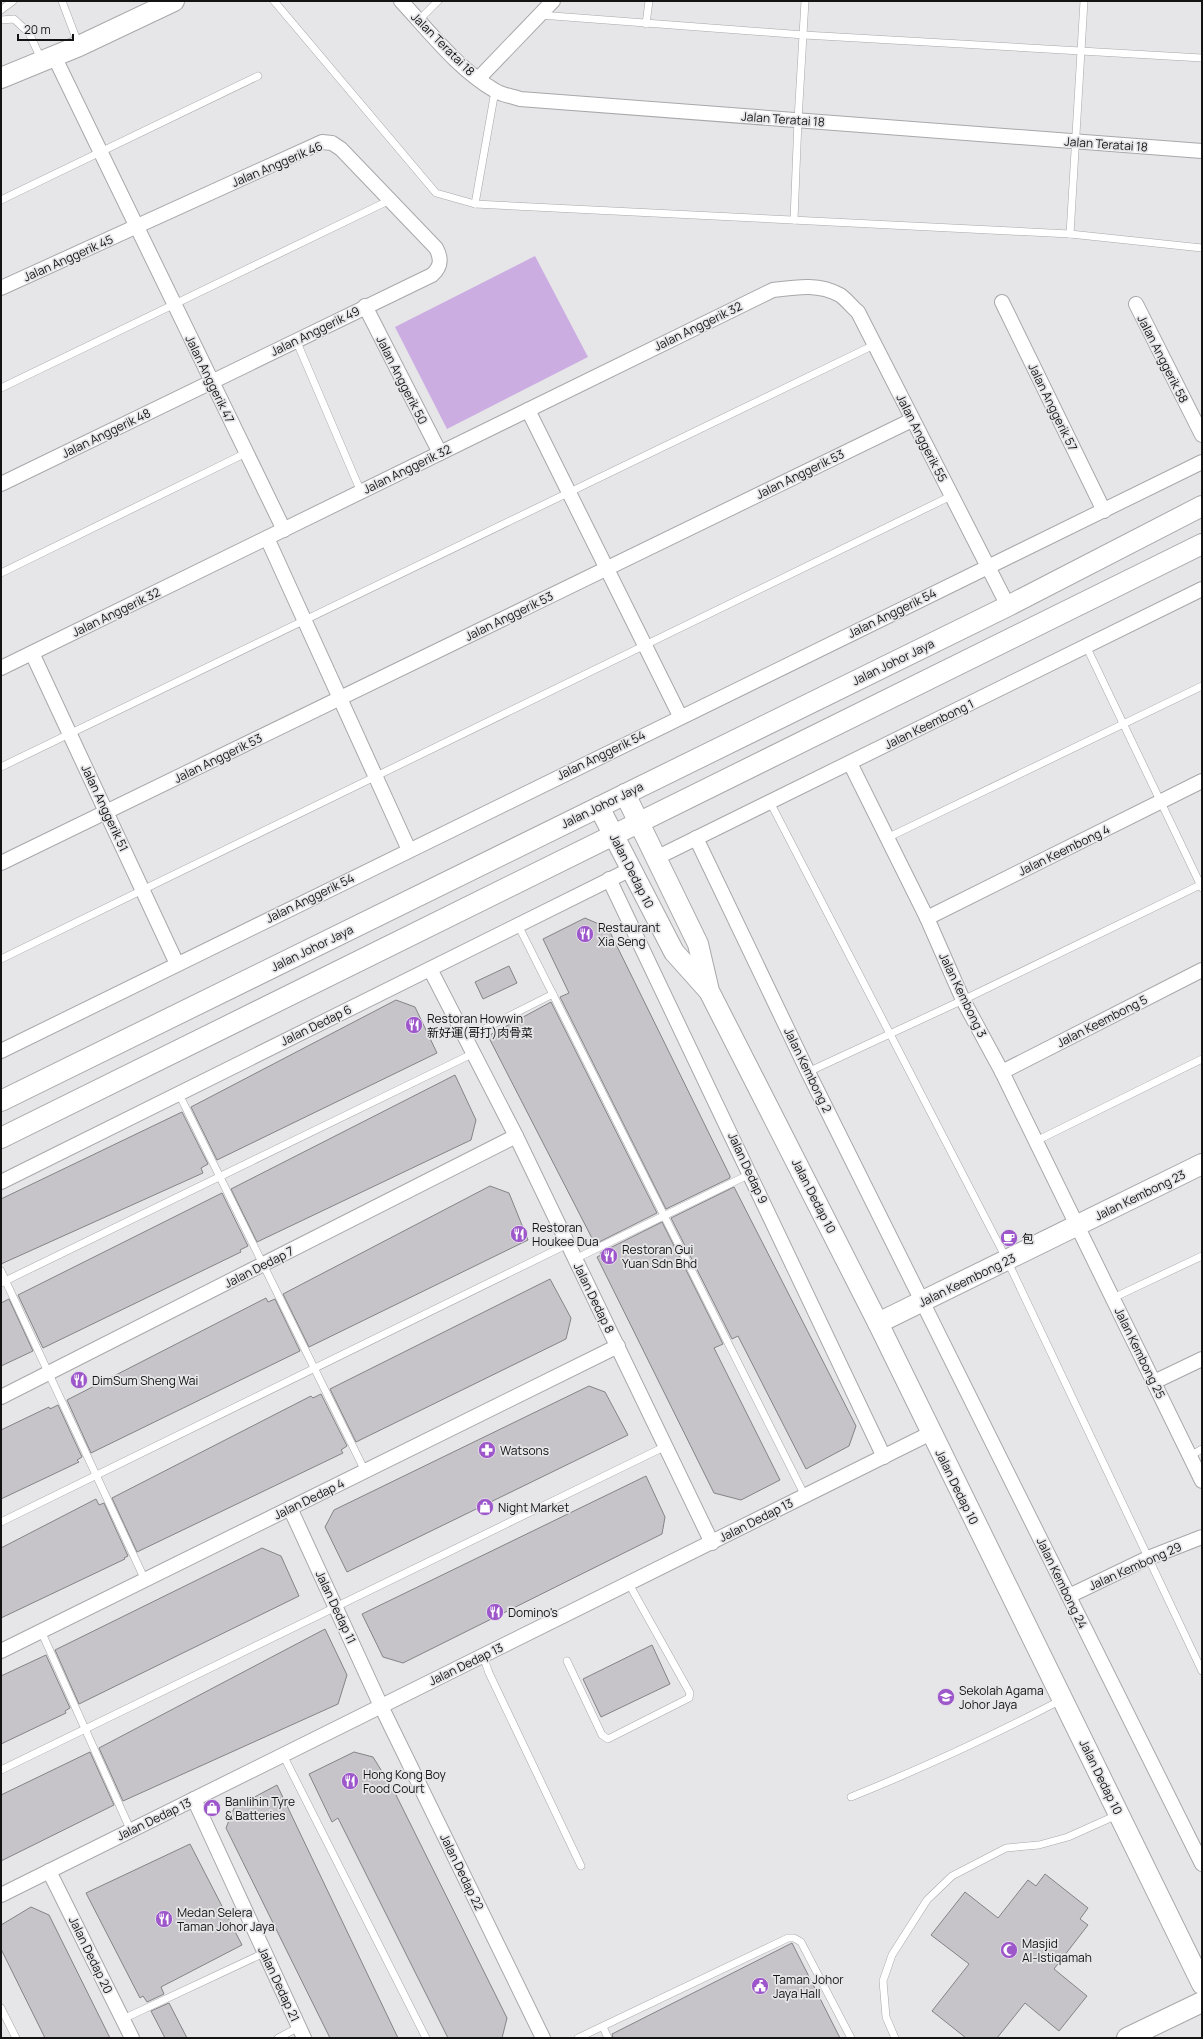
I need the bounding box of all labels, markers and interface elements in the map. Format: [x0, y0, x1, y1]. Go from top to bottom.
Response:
street label: Jalan Teratai 18 [407, 8, 479, 80]
scale bar [18, 16, 73, 42]
text: 20 m [24, 21, 51, 38]
street label: Jalan Teratai 18 [741, 108, 825, 130]
street label: Jalan Teratai 18 [1064, 133, 1148, 155]
street label: Jalan Anggerik 46 [229, 137, 325, 191]
street label: Jalan Anggerik 45 [20, 231, 116, 285]
street label: Jalan Anggerik 32 [651, 297, 745, 355]
street label: Jalan Anggerik 49 [268, 302, 362, 360]
street label: Jalan Anggerik 58 [1134, 312, 1193, 406]
street label: Jalan Anggerik 47 [181, 332, 239, 426]
street label: Jalan Anggerik 50 [372, 333, 432, 427]
street label: Jalan Anggerik 57 [1024, 360, 1082, 454]
street label: Jalan Anggerik 55 [893, 391, 952, 485]
street label: Jalan Anggerik 48 [59, 404, 153, 462]
street label: Jalan Anggerik 32 [360, 440, 454, 498]
street label: Jalan Anggerik 53 [753, 445, 847, 503]
street label: Jalan Anggerik 32 [69, 583, 163, 641]
street label: Jalan Anggerik 54 [845, 584, 939, 642]
street label: Jalan Anggerik 53 [462, 587, 556, 645]
street label: Jalan Johor Jaya [849, 635, 937, 689]
street label: Jalan Keembong 1 [881, 695, 977, 753]
street label: Jalan Anggerik 54 [554, 726, 648, 784]
street label: Jalan Anggerik 53 [171, 729, 265, 787]
street label: Jalan Anggerik 51 [77, 762, 133, 854]
street label: Jalan Johor Jaya [558, 778, 646, 832]
street label: Jalan Keembong 4 [1015, 820, 1113, 880]
street label: Jalan Dedap 10 [606, 831, 658, 911]
street label: Jalan Anggerik 54 [263, 869, 357, 927]
place label: Restaurant Xia Seng [598, 919, 660, 950]
street label: Jalan Johor Jaya [268, 921, 356, 975]
restaurant icon: Restaurant Xia Seng [575, 924, 595, 944]
street label: Jalan Kembong 3 [935, 950, 991, 1040]
street label: Jalan Keembong 5 [1054, 991, 1150, 1051]
street label: Jalan Dedap 6 [278, 1000, 354, 1050]
place label: Restoran Howwin 新好運(哥打)肉骨菜 [427, 1010, 533, 1041]
restaurant icon: Restoran Howwin 新好運(哥打)肉骨菜 [404, 1015, 424, 1035]
street label: Jalan Kembong 2 [780, 1025, 836, 1115]
street label: Jalan Dedap 9 [724, 1130, 772, 1206]
street label: Jalan Dedap 10 [788, 1156, 840, 1236]
street label: Jalan Kembong 23 [1092, 1166, 1188, 1224]
place label: Restoran Houkee Dua [532, 1219, 599, 1250]
restaurant icon: Restoran Houkee Dua [509, 1224, 529, 1244]
cafe icon: 包 [999, 1228, 1019, 1248]
place label: 包 [1022, 1230, 1034, 1247]
place label: Restoran Gui Yuan Sdn Bhd [622, 1241, 697, 1272]
street label: Jalan Dedap 7 [221, 1242, 297, 1292]
restaurant icon: Restoran Gui Yuan Sdn Bhd [599, 1246, 619, 1266]
street label: Jalan Keembong 23 [916, 1249, 1018, 1311]
street label: Jalan Dedap 8 [570, 1260, 618, 1336]
street label: Jalan Kembong 25 [1111, 1305, 1169, 1401]
restaurant icon: DimSum Sheng Wai [69, 1370, 89, 1390]
place label: DimSum Sheng Wai [92, 1372, 198, 1389]
pharmacy icon: Watsons [477, 1440, 497, 1460]
place label: Watsons [500, 1442, 549, 1459]
street label: Jalan Dedap 10 [931, 1447, 983, 1527]
street label: Jalan Dedap 4 [271, 1475, 347, 1523]
street label: Jalan Dedap 13 [716, 1494, 796, 1546]
shop icon: Night Market [475, 1497, 495, 1517]
place label: Night Market [498, 1499, 569, 1516]
street label: Jalan Kembong 24 [1033, 1535, 1091, 1631]
street label: Jalan Kembong 29 [1086, 1538, 1184, 1594]
street label: Jalan Dedap 11 [312, 1568, 360, 1646]
restaurant icon: Domino's [485, 1602, 505, 1622]
place label: Domino's [508, 1604, 558, 1621]
street label: Jalan Dedap 13 [426, 1639, 506, 1689]
place label: Sekolah Agama Johor Jaya [959, 1682, 1044, 1713]
school or university icon: Sekolah Agama Johor Jaya [936, 1687, 956, 1707]
street label: Jalan Dedap 10 [1075, 1737, 1127, 1817]
place label: Hong Kong Boy Food Court [363, 1766, 447, 1797]
restaurant icon: Hong Kong Boy Food Court [340, 1771, 360, 1791]
place label: Banlihin Tyre & Batteries [225, 1793, 295, 1824]
street label: Jalan Dedap 13 [114, 1794, 194, 1844]
shop icon: Banlihin Tyre & Batteries [202, 1798, 222, 1818]
street label: Jalan Dedap 22 [436, 1831, 488, 1913]
place label: Medan Selera Taman Johor Jaya [177, 1904, 275, 1935]
restaurant icon: Medan Selera Taman Johor Jaya [154, 1909, 174, 1929]
street label: Jalan Dedap 20 [65, 1914, 117, 1996]
place label: Masjid Al-Istiqamah [1022, 1935, 1092, 1966]
mosque icon: Masjid Al-Istiqamah [999, 1940, 1019, 1960]
street label: Jalan Dedap 21 [254, 1944, 304, 2024]
place label: Taman Johor Jaya Hall [773, 1971, 844, 2002]
public building icon: Taman Johor Jaya Hall [750, 1976, 770, 1996]

